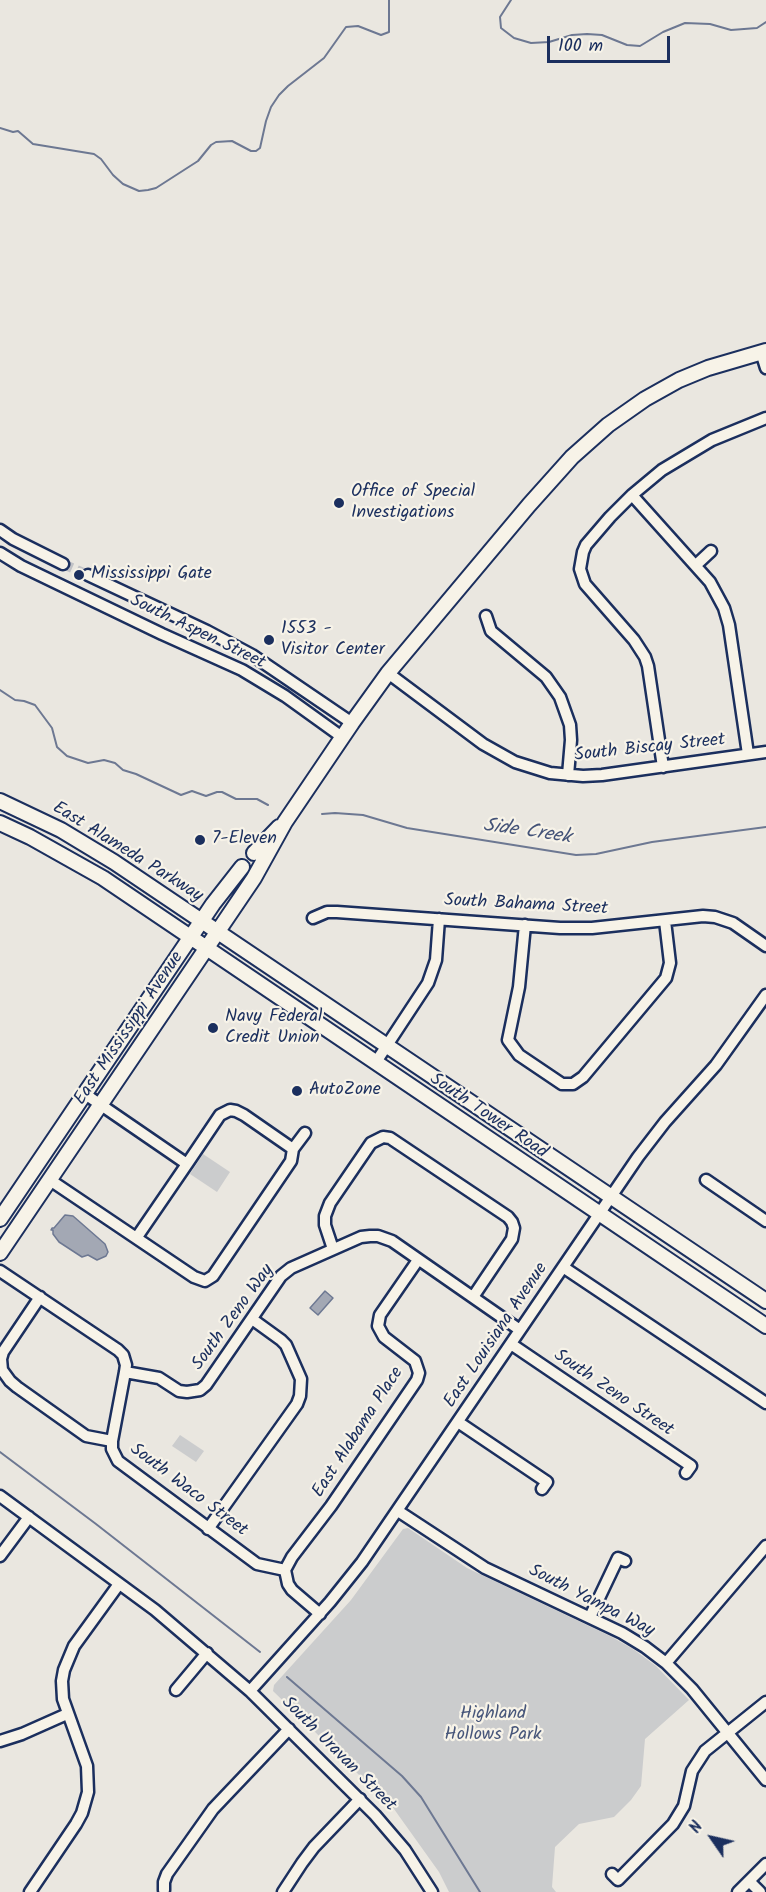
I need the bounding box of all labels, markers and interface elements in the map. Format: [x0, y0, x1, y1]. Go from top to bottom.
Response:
scale bar [550, 24, 673, 62]
text: 100 m [558, 32, 603, 61]
place label: Office of Special Investigations [351, 482, 475, 524]
marker: Office of Special Investigations [332, 496, 346, 510]
place label: Mississippi Gate [91, 564, 212, 586]
marker: Mississippi Gate [72, 568, 86, 582]
street label: South Aspen Street [126, 591, 268, 675]
place label: 1553 - Visitor Center [281, 619, 385, 662]
marker: 1553 - Visitor Center [262, 633, 276, 647]
street label: South Biscay Street [574, 730, 726, 768]
street label: East Alameda Parkway [48, 798, 206, 908]
water label: Side Creek [482, 815, 572, 851]
place label: 7-Eleven [212, 829, 277, 851]
marker: 7-Eleven [193, 833, 207, 847]
street label: South Bahama Street [444, 891, 608, 921]
street label: East Mississippi Avenue [71, 948, 189, 1110]
place label: Navy Federal Credit Union [225, 1007, 322, 1050]
marker: Navy Federal Credit Union [206, 1021, 220, 1035]
street label: South Tower Road [425, 1070, 551, 1164]
place label: AutoZone [309, 1080, 381, 1102]
marker: AutoZone [290, 1084, 304, 1098]
street label: East Louisiana Avenue [440, 1259, 554, 1413]
street label: South Zeno Way [188, 1261, 280, 1375]
street label: South Zeno Street [549, 1346, 677, 1442]
street label: East Alabama Place [309, 1364, 409, 1502]
street label: South Waco Street [125, 1440, 251, 1542]
street label: South Yampa Way [524, 1561, 658, 1643]
street label: South Uravan Street [276, 1693, 400, 1817]
park label: Highland Hollows Park [445, 1704, 541, 1746]
north arrow [682, 1808, 742, 1868]
text: N [683, 1816, 710, 1839]

